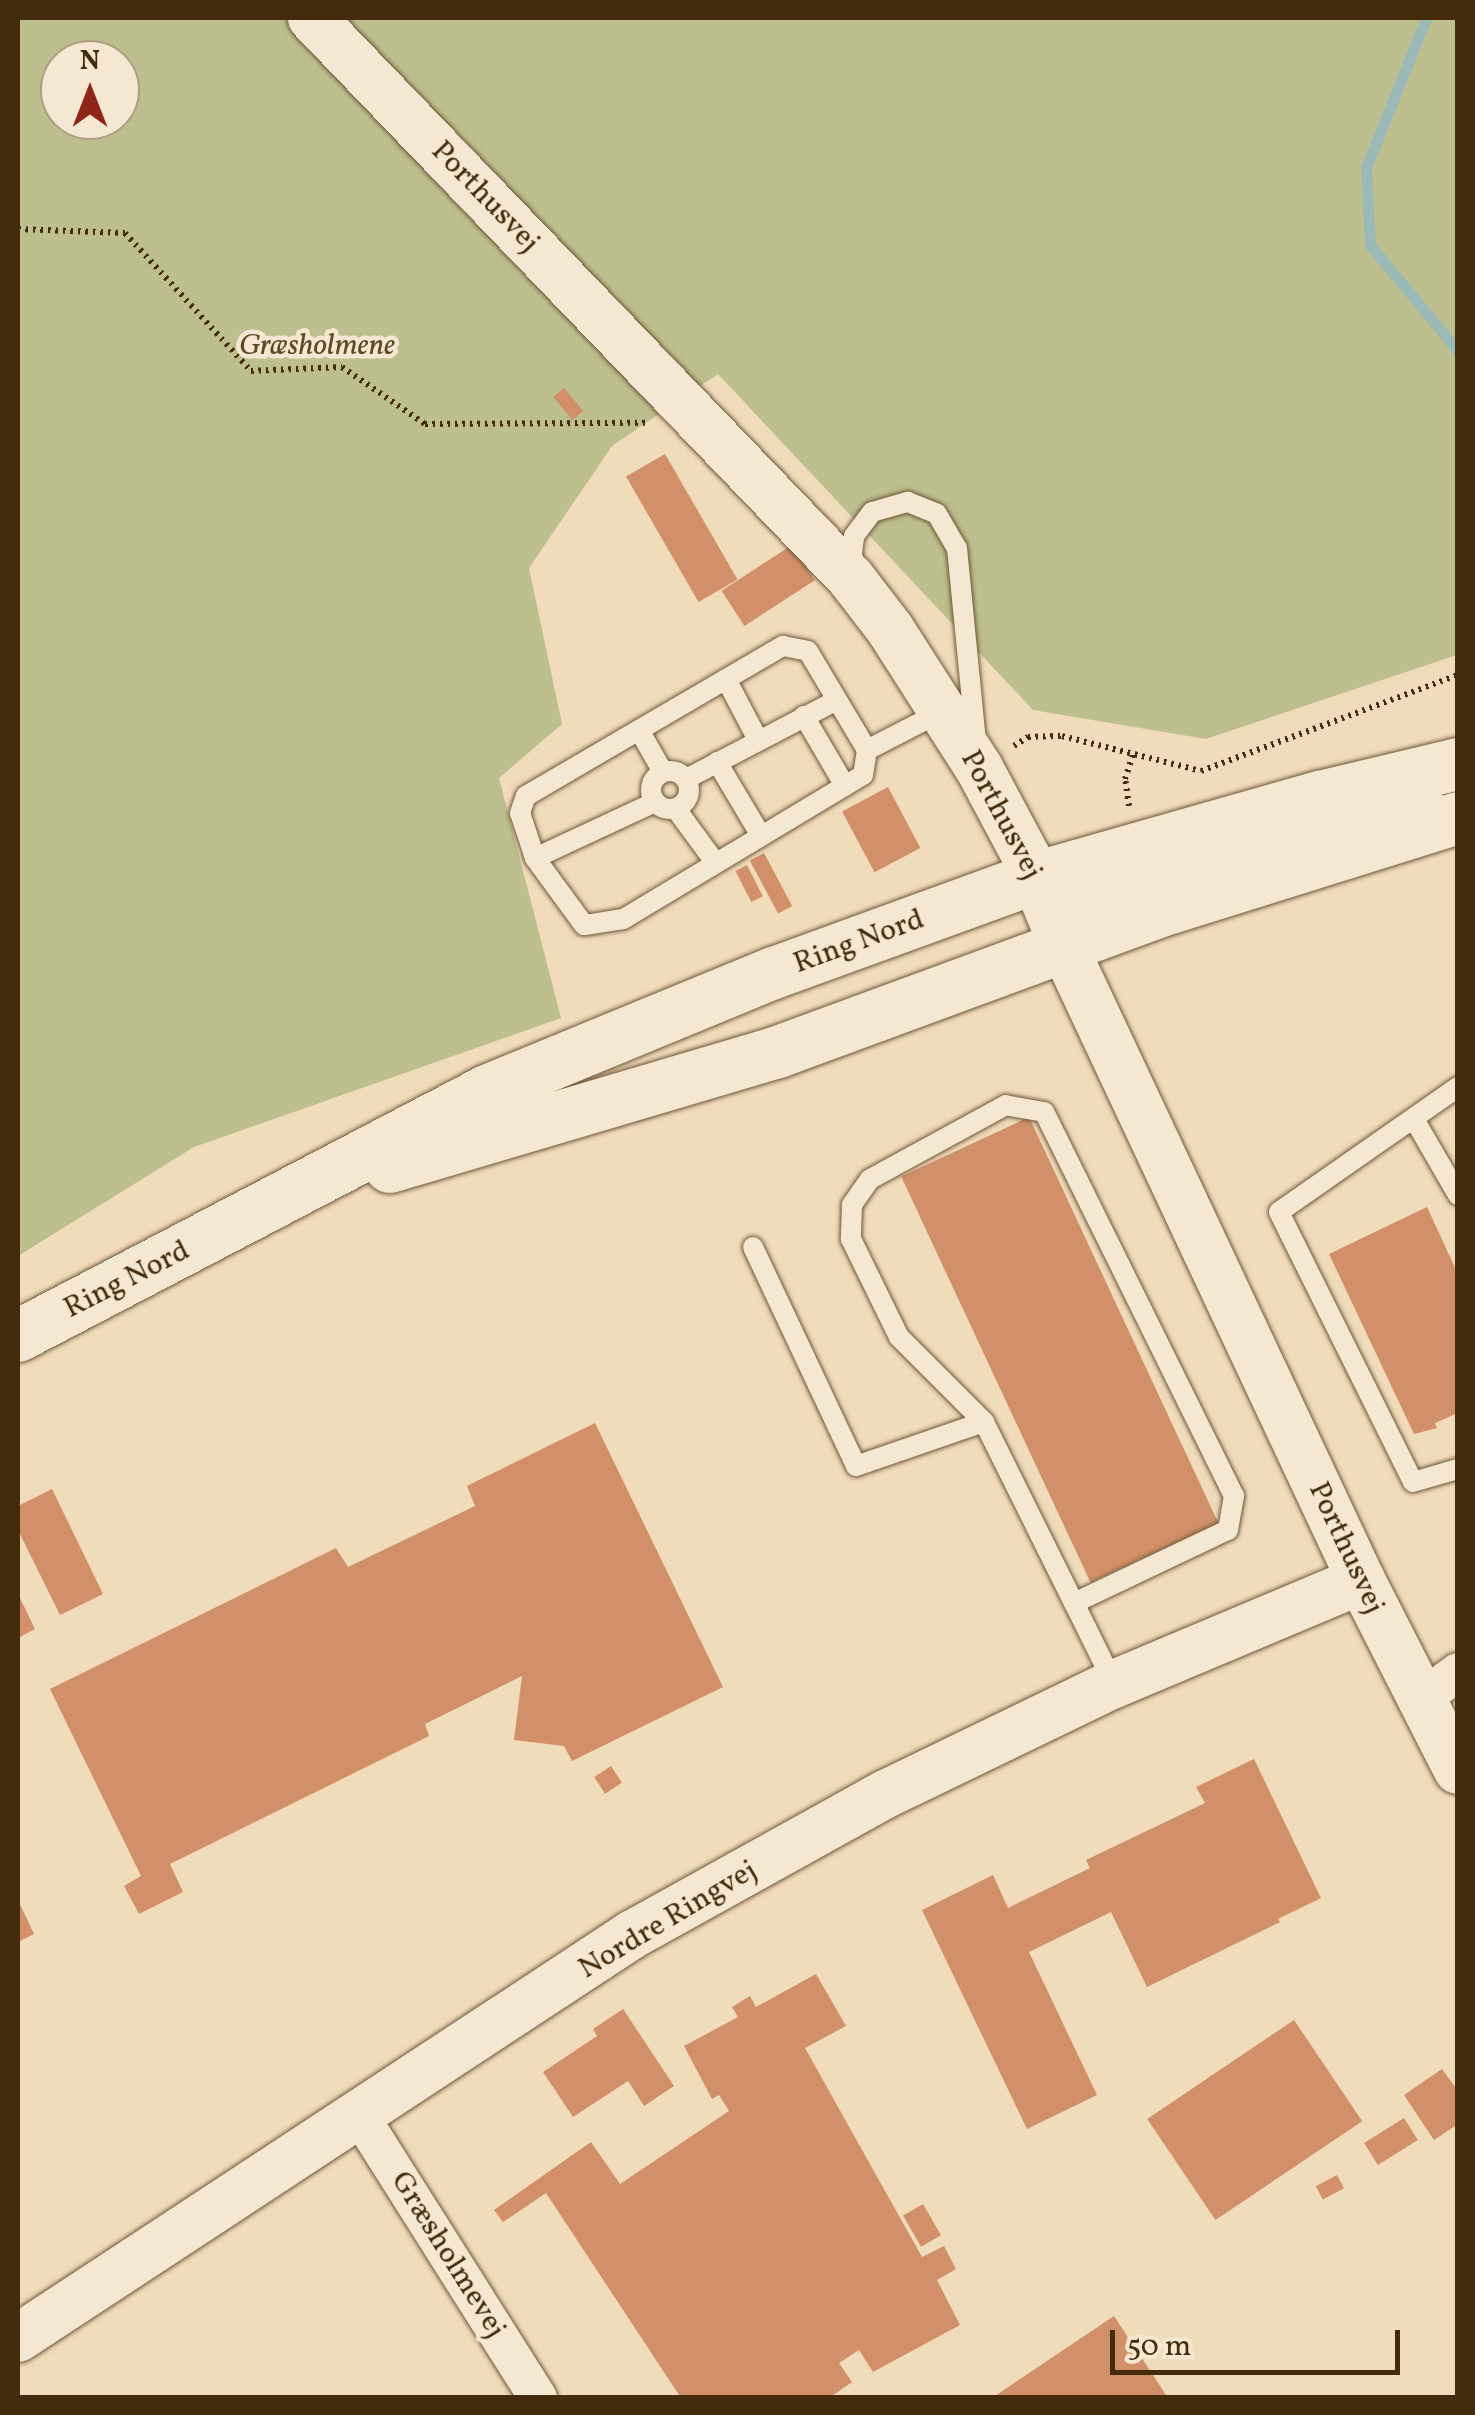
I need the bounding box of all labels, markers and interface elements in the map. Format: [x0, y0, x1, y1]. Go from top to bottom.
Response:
north arrow [40, 40, 140, 140]
text: N [80, 42, 100, 81]
street label: Porthusvej [423, 134, 547, 260]
park label: Græsholmene [239, 328, 395, 364]
street label: Porthusvej [952, 744, 1050, 886]
street label: Ring Nord [789, 902, 929, 982]
street label: Ring Nord [58, 1233, 196, 1327]
street label: Porthusvej [1300, 1476, 1392, 1620]
street label: Nordre Ringvej [572, 1853, 764, 1987]
street label: Græsholmevej [382, 2165, 514, 2345]
scale bar [1115, 2310, 1405, 2372]
text: 50 m [1127, 2326, 1191, 2368]

